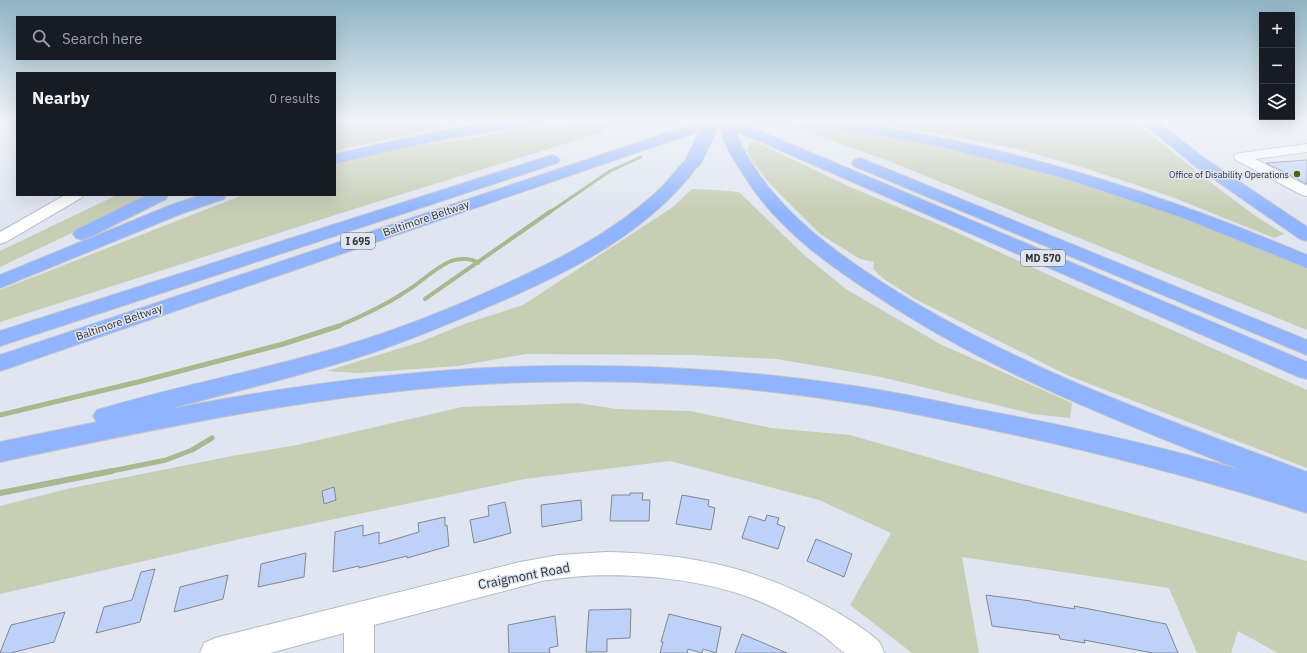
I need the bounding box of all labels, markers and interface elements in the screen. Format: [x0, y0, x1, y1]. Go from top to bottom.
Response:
map controls [1259, 12, 1295, 120]
button: + [1259, 12, 1295, 48]
search box [16, 16, 336, 60]
icon: search [30, 27, 52, 49]
text: Search here [62, 29, 142, 48]
button: − [1259, 48, 1295, 84]
button: layers [1259, 84, 1295, 120]
text: Nearby [32, 87, 90, 109]
text: 0 results [269, 90, 320, 107]
place label: Office of Disability Operations [1169, 169, 1289, 180]
marker: Office of Disability Operations [1292, 169, 1302, 179]
street label: Baltimore Beltway [381, 196, 472, 239]
road number: I 695 [341, 233, 375, 249]
road number: MD 570 [1021, 250, 1065, 266]
street label: Baltimore Beltway [74, 300, 165, 343]
street label: Craigmont Road [477, 559, 571, 593]

